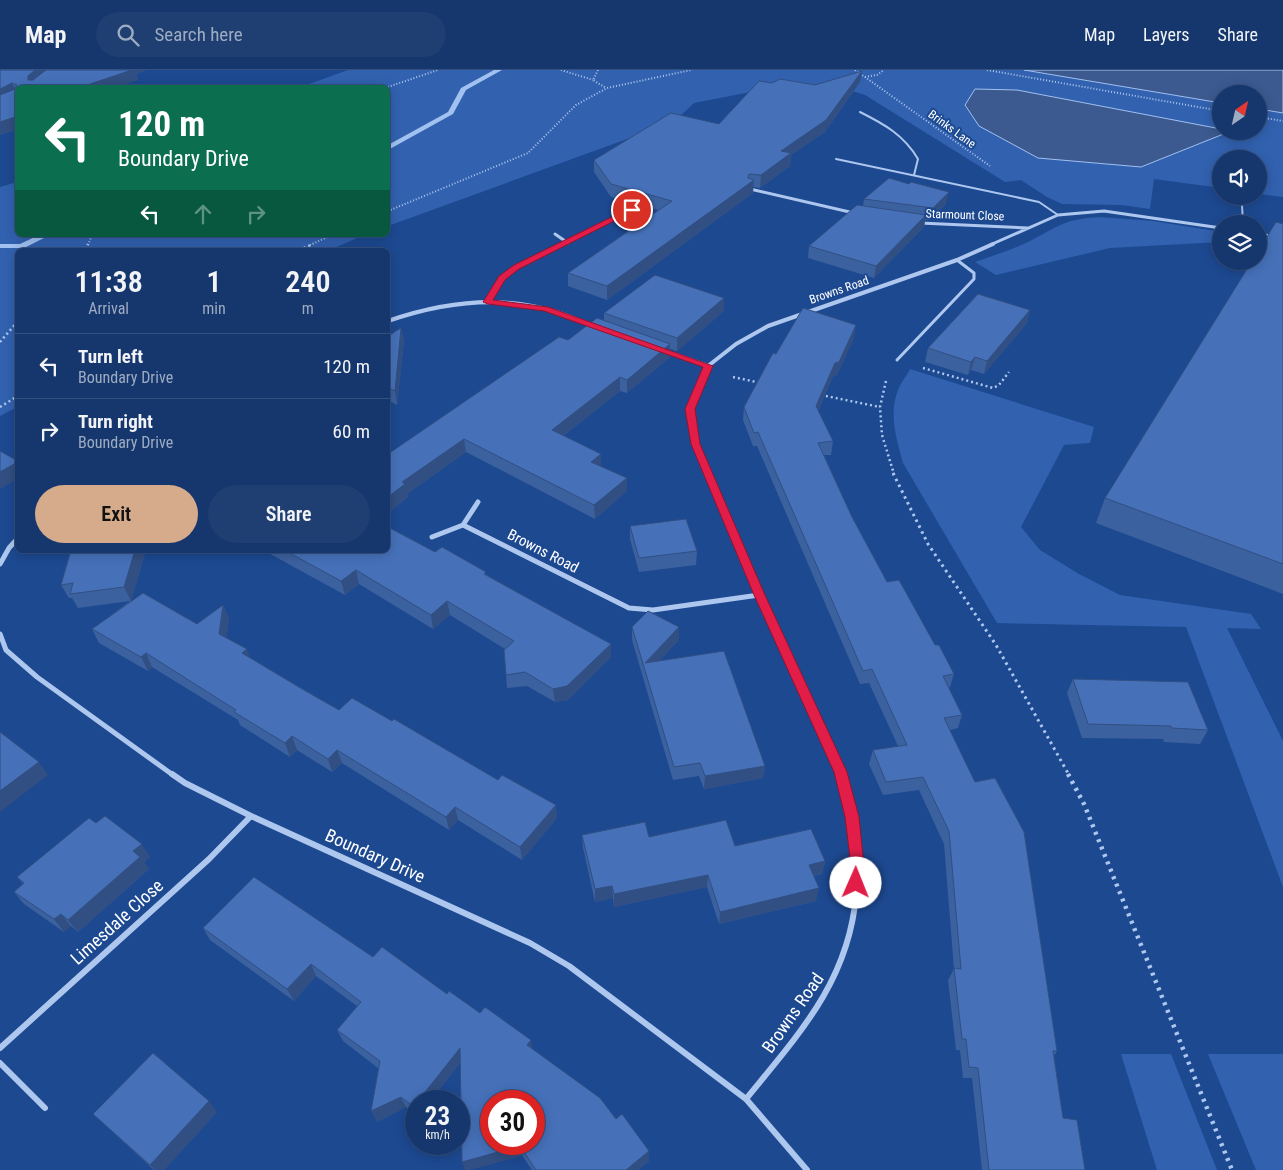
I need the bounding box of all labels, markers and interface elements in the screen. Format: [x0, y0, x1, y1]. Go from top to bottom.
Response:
search box [96, 12, 446, 57]
text: Map [25, 21, 66, 49]
icon: search [114, 21, 142, 49]
text: Search here [154, 23, 243, 46]
text: Map [1084, 24, 1115, 45]
text: Layers [1143, 24, 1190, 45]
text: Share [1218, 24, 1258, 45]
north arrow [1212, 85, 1268, 140]
map controls [1212, 85, 1267, 270]
text: 120 m [118, 104, 205, 145]
icon: left [35, 105, 100, 170]
street label: Brinks Lane [926, 107, 979, 151]
text: Boundary Drive [118, 146, 249, 171]
button: sound [1212, 150, 1267, 205]
pin [611, 189, 653, 231]
icon: arrive [618, 196, 646, 224]
icon: left [136, 200, 164, 228]
icon: ahead [189, 200, 217, 228]
icon: right [242, 200, 270, 228]
street label: Starmount Close [925, 207, 1005, 223]
button: layers [1212, 215, 1267, 270]
text: 11:38 [74, 264, 143, 299]
text: 1 [206, 264, 222, 299]
text: 240 [285, 264, 330, 299]
street label: Browns Road [807, 273, 871, 307]
text: Arrival [88, 299, 129, 318]
text: min [202, 299, 226, 318]
text: m [302, 299, 314, 318]
text: Turn left [78, 345, 143, 368]
icon: left [35, 352, 63, 380]
text: 120 m [323, 355, 370, 378]
text: Boundary Drive [78, 368, 173, 387]
text: Turn right [78, 410, 153, 433]
icon: right [35, 417, 63, 445]
text: 60 m [333, 420, 370, 443]
text: Boundary Drive [78, 433, 173, 452]
button: Exit [35, 485, 198, 543]
button: Share [208, 485, 370, 543]
street label: Browns Road [504, 525, 582, 577]
street label: Boundary Drive [322, 824, 428, 887]
position arrow [829, 856, 881, 908]
street label: Limesdale Close [66, 875, 167, 969]
street label: Browns Road [757, 969, 828, 1057]
speed limit sign: 30 [480, 1090, 545, 1155]
text: 23 [425, 1102, 450, 1131]
text: km/h [425, 1128, 450, 1142]

